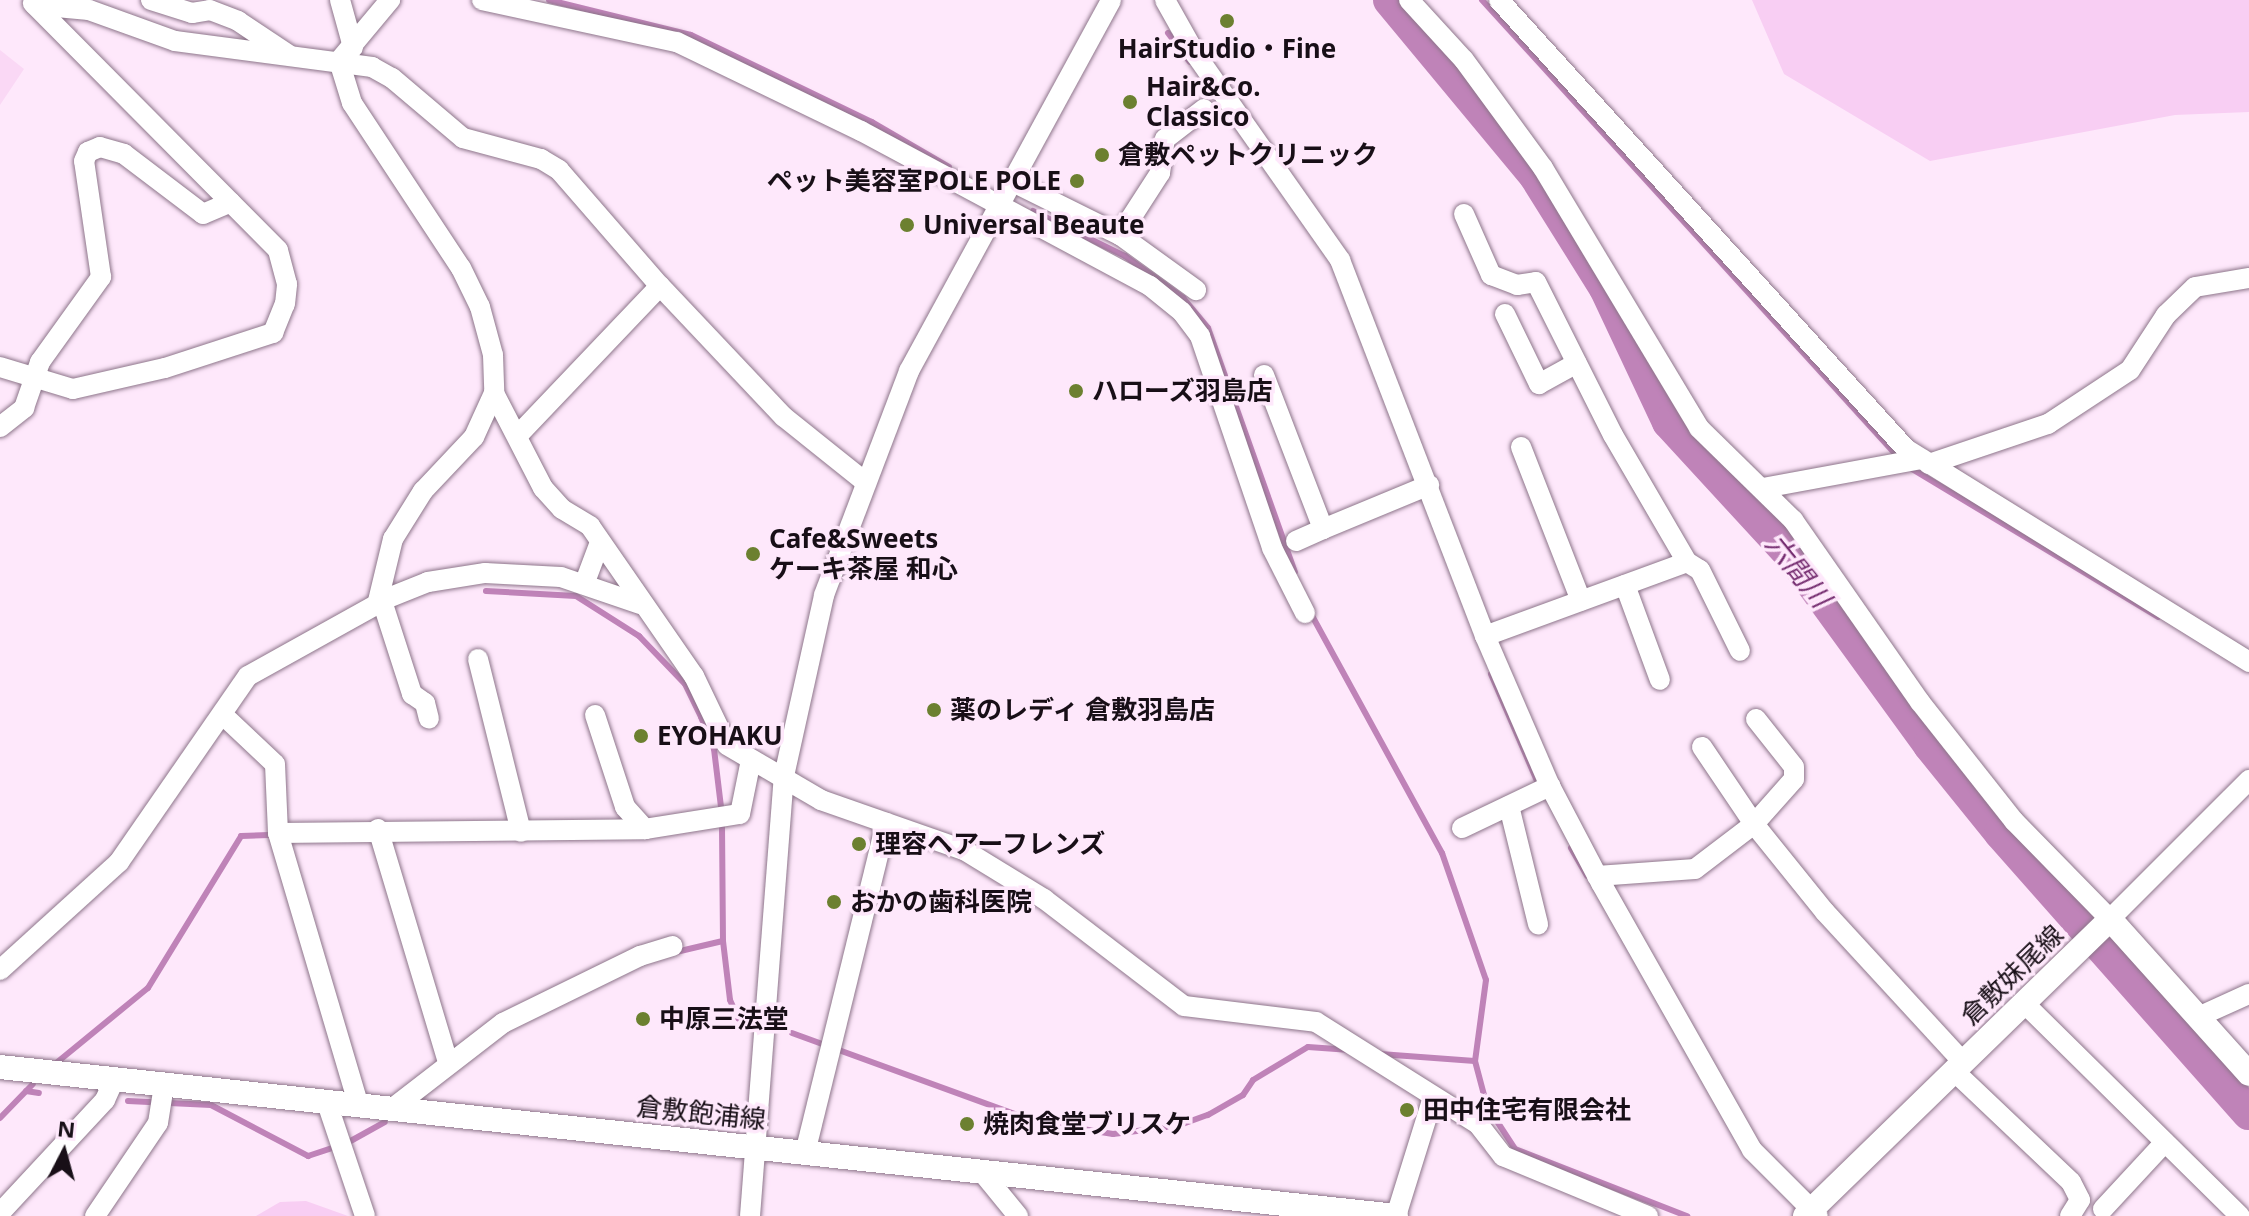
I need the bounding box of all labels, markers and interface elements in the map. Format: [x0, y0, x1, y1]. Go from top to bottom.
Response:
marker: HairStudio・Fine [1218, 12, 1236, 30]
place label: HairStudio・Fine [1118, 33, 1336, 65]
place label: Hair&Co. Classico [1146, 71, 1261, 132]
marker: Hair&Co. Classico [1121, 93, 1139, 111]
place label: 倉敷ペットクリニック [1118, 139, 1378, 171]
marker: 倉敷ペットクリニック [1093, 146, 1111, 164]
place label: ペット美容室POLE POLE [767, 165, 1061, 197]
marker: ペット美容室POLE POLE [1068, 172, 1086, 190]
place label: Universal Beaute [923, 209, 1145, 241]
marker: Universal Beaute [898, 216, 916, 234]
place label: ハローズ羽島店 [1092, 375, 1274, 407]
marker: ハローズ羽島店 [1067, 382, 1085, 400]
place label: Cafe&Sweets ケーキ茶屋 和心 [769, 523, 958, 584]
water label: 六間川 [1760, 527, 1838, 613]
marker: Cafe&Sweets ケーキ茶屋 和心 [744, 545, 762, 563]
place label: 薬のレディ 倉敷羽島店 [950, 694, 1217, 726]
marker: 薬のレディ 倉敷羽島店 [925, 701, 943, 719]
place label: EYOHAKU [657, 720, 783, 752]
marker: EYOHAKU [632, 727, 650, 745]
place label: 理容ヘアーフレンズ [875, 828, 1107, 860]
marker: 理容ヘアーフレンズ [850, 835, 868, 853]
place label: おかの歯科医院 [850, 886, 1032, 918]
marker: おかの歯科医院 [825, 893, 843, 911]
street label: 倉敷妹尾線 [1954, 919, 2070, 1031]
place label: 中原三法堂 [659, 1003, 789, 1035]
marker: 中原三法堂 [634, 1010, 652, 1028]
street label: 倉敷飽浦線 [635, 1091, 767, 1135]
place label: 田中住宅有限会社 [1423, 1094, 1631, 1126]
marker: 田中住宅有限会社 [1398, 1101, 1416, 1119]
place label: 焼肉食堂ブリスケ [983, 1108, 1191, 1140]
north arrow [24, 1112, 104, 1192]
text: N [56, 1112, 77, 1144]
marker: 焼肉食堂ブリスケ [958, 1115, 976, 1133]

